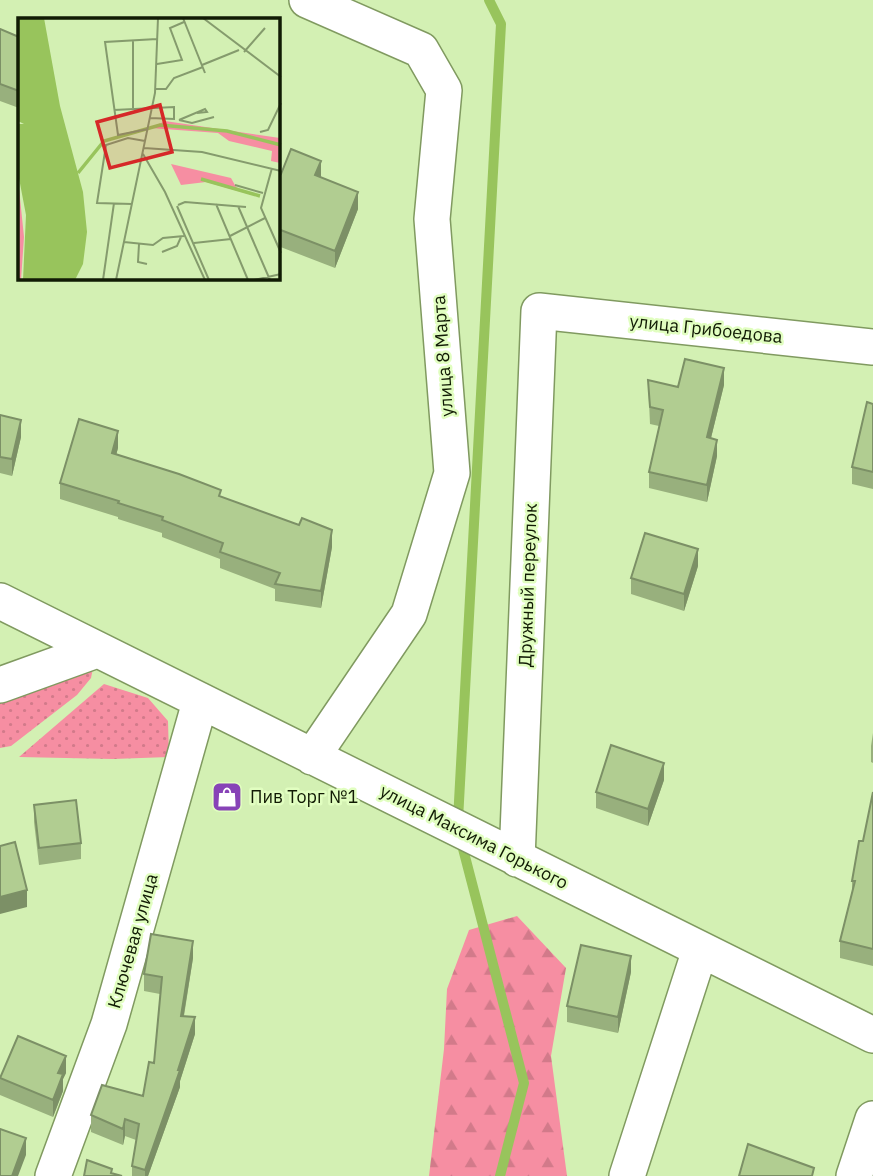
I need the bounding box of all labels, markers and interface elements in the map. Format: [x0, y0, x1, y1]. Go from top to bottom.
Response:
inset map [18, 18, 280, 280]
street label: улица 8 Марта [427, 294, 458, 417]
street label: улица Грибоедова [628, 309, 784, 348]
street label: Дружный переулок [513, 503, 542, 667]
street label: улица Максима Горького [376, 779, 572, 894]
shop icon: Пив Торг №1 [210, 780, 244, 814]
place label: Пив Торг №1 [250, 785, 358, 808]
street label: Ключевая улица [102, 870, 163, 1011]

